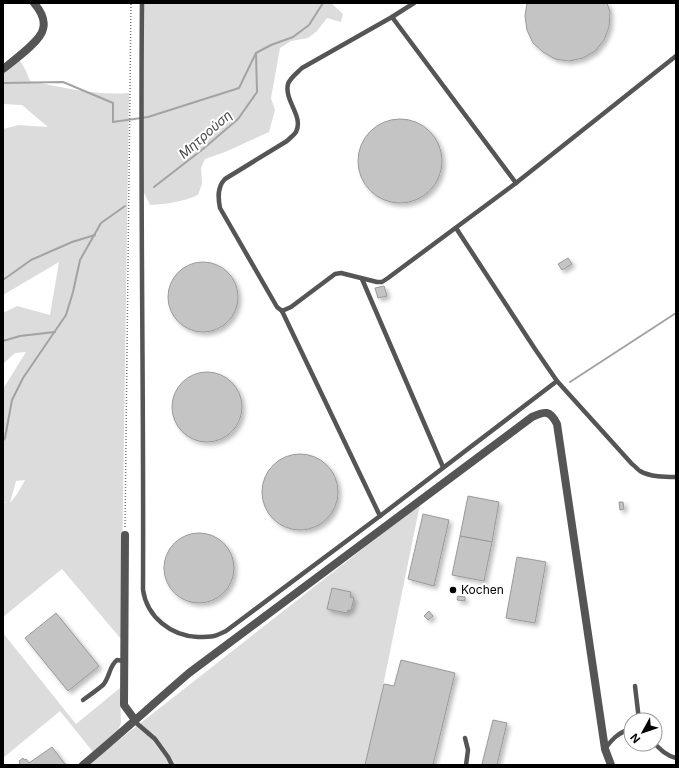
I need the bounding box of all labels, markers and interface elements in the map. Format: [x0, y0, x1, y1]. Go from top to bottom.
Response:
water label: Μητρούση [175, 106, 235, 161]
place label: Kochen [461, 582, 504, 597]
marker: Kochen [448, 585, 458, 595]
north arrow [623, 712, 663, 752]
text: N [627, 731, 643, 746]

